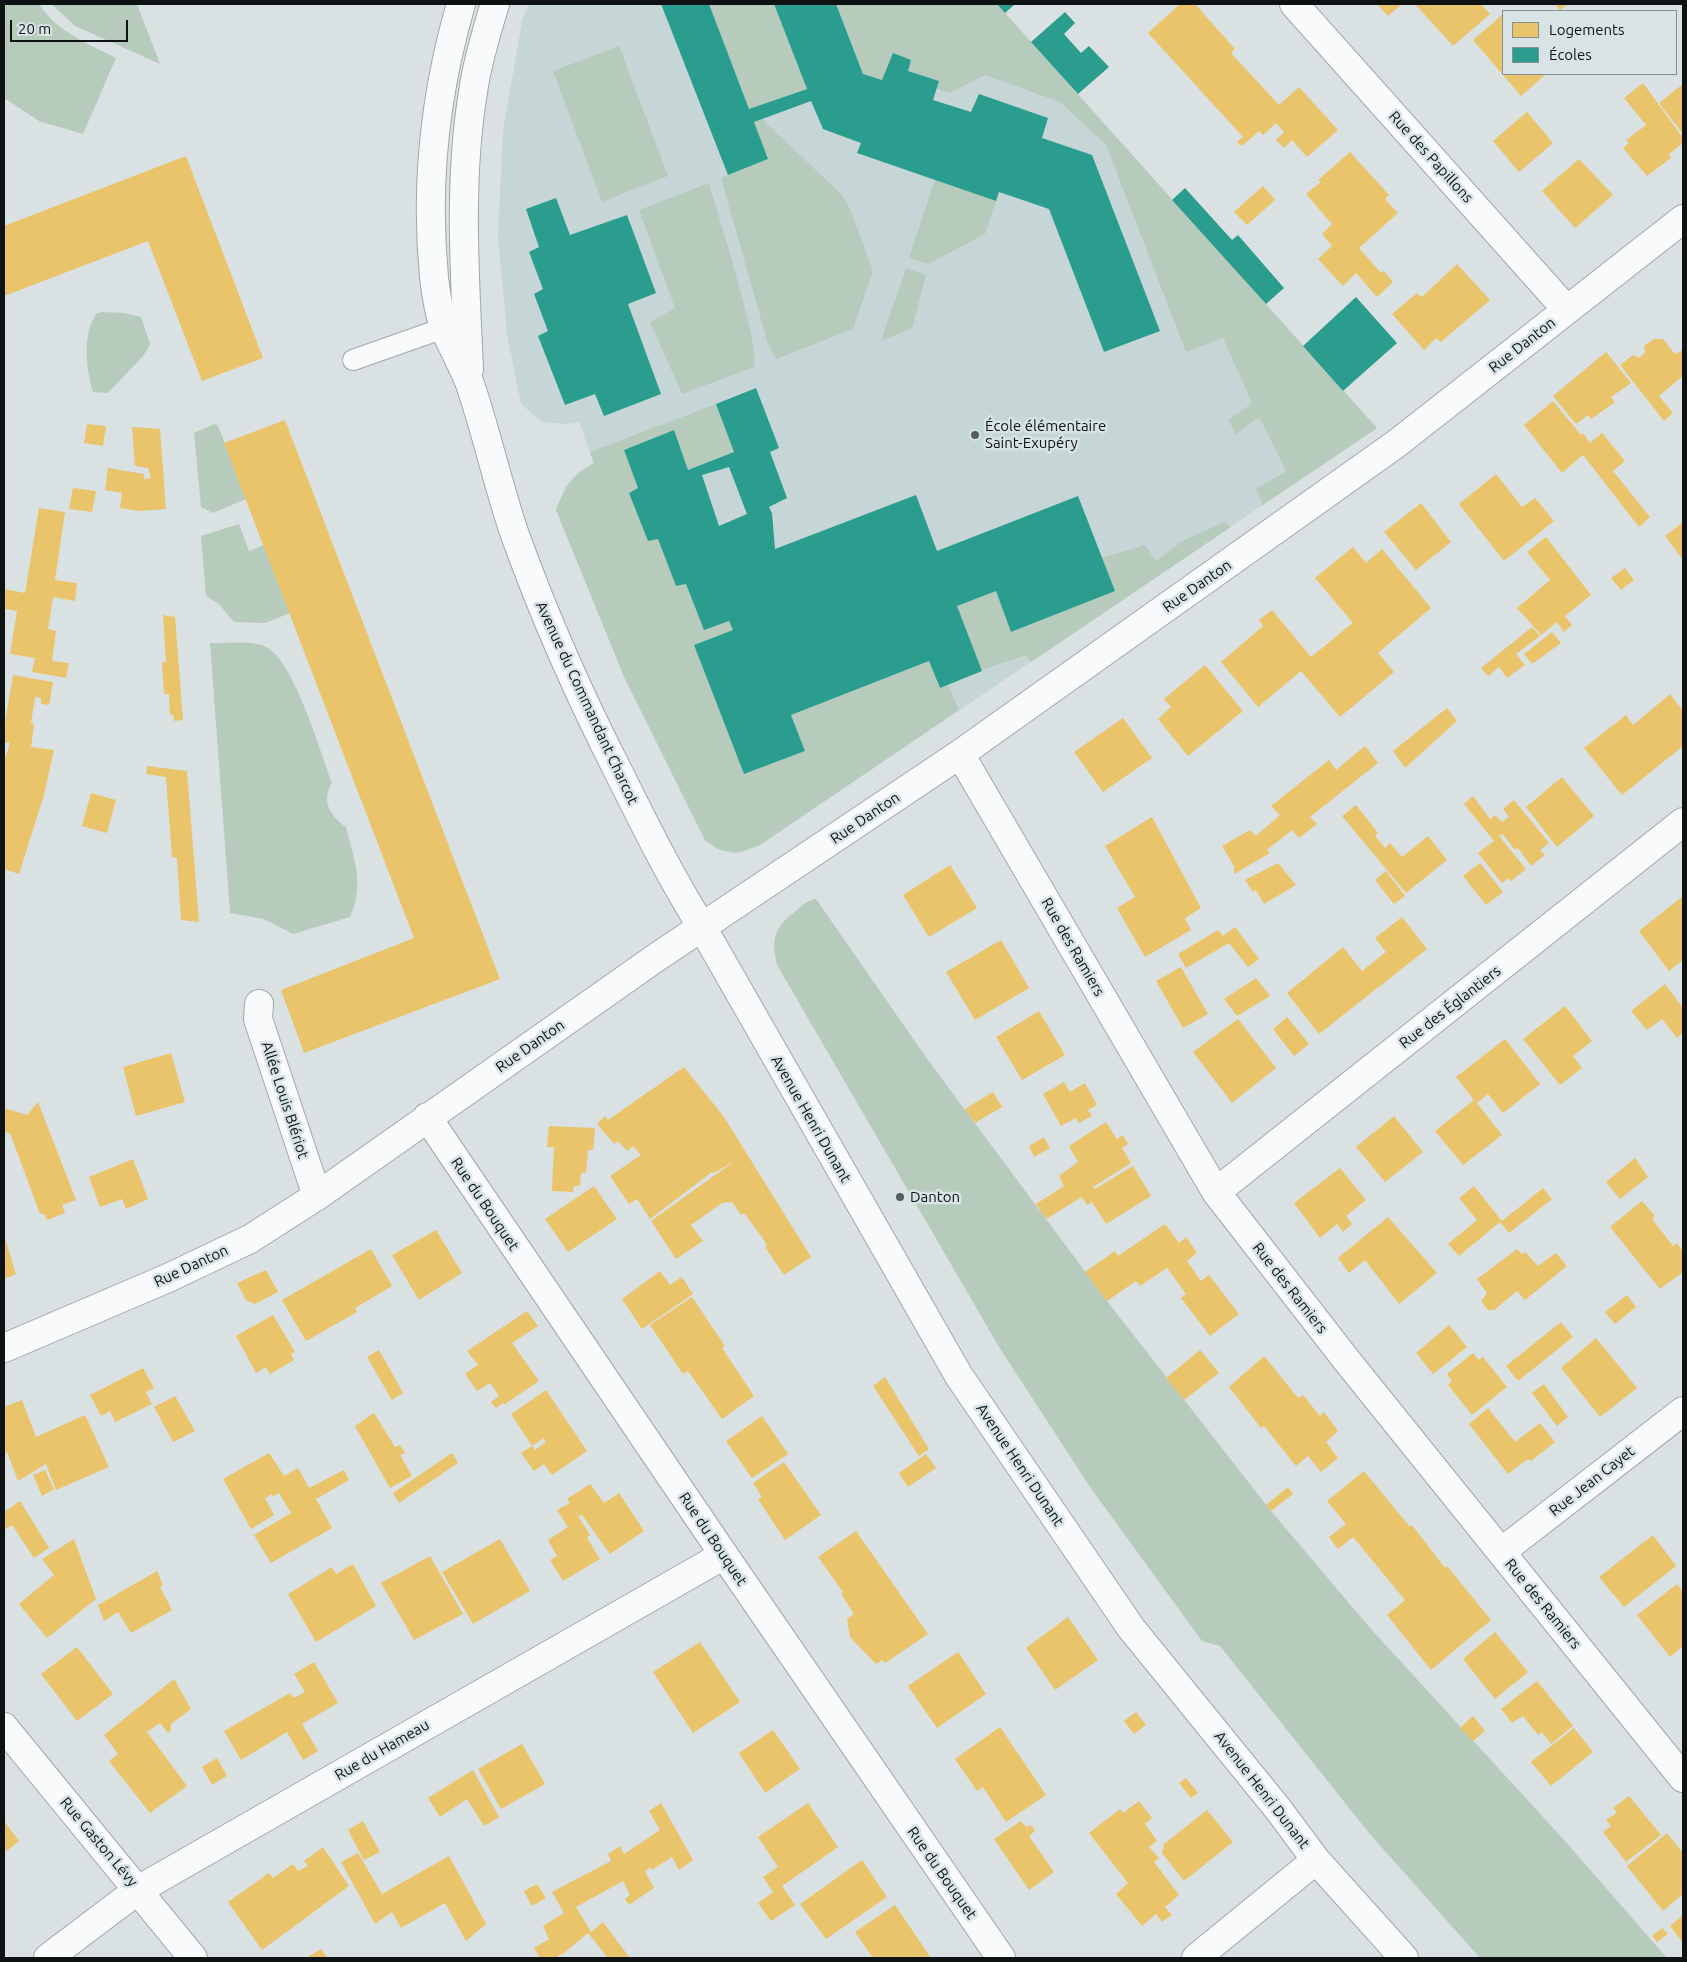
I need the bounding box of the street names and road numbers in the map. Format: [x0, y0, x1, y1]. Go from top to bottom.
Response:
street label: Rue des Papillons [1385, 107, 1477, 207]
street label: Rue Danton [1485, 313, 1559, 377]
street label: Rue Danton [1159, 556, 1235, 616]
street label: Avenue du Commandant Charcot [532, 599, 642, 807]
street label: Rue Danton [827, 788, 903, 848]
street label: Rue des Ramiers [1038, 895, 1108, 999]
street label: Rue des Églantiers [1396, 962, 1504, 1052]
street label: Rue Danton [492, 1016, 568, 1076]
street label: Allée Louis Blériot [258, 1039, 312, 1161]
street label: Avenue Henri Dunant [767, 1052, 855, 1186]
street label: Rue du Bouquet [447, 1154, 523, 1254]
street label: Rue des Ramiers [1249, 1239, 1331, 1337]
street label: Rue Danton [151, 1241, 231, 1291]
street label: Avenue Henri Dunant [972, 1400, 1068, 1530]
street label: Rue Jean Cayet [1546, 1442, 1638, 1520]
street label: Rue du Bouquet [675, 1489, 751, 1589]
street label: Rue des Ramiers [1501, 1555, 1585, 1653]
street label: Rue du Hameau [332, 1716, 432, 1784]
street label: Avenue Henri Dunant [1211, 1728, 1313, 1852]
street label: Rue Gaston Lévy [56, 1794, 142, 1890]
street label: Rue du Bouquet [903, 1823, 981, 1923]

